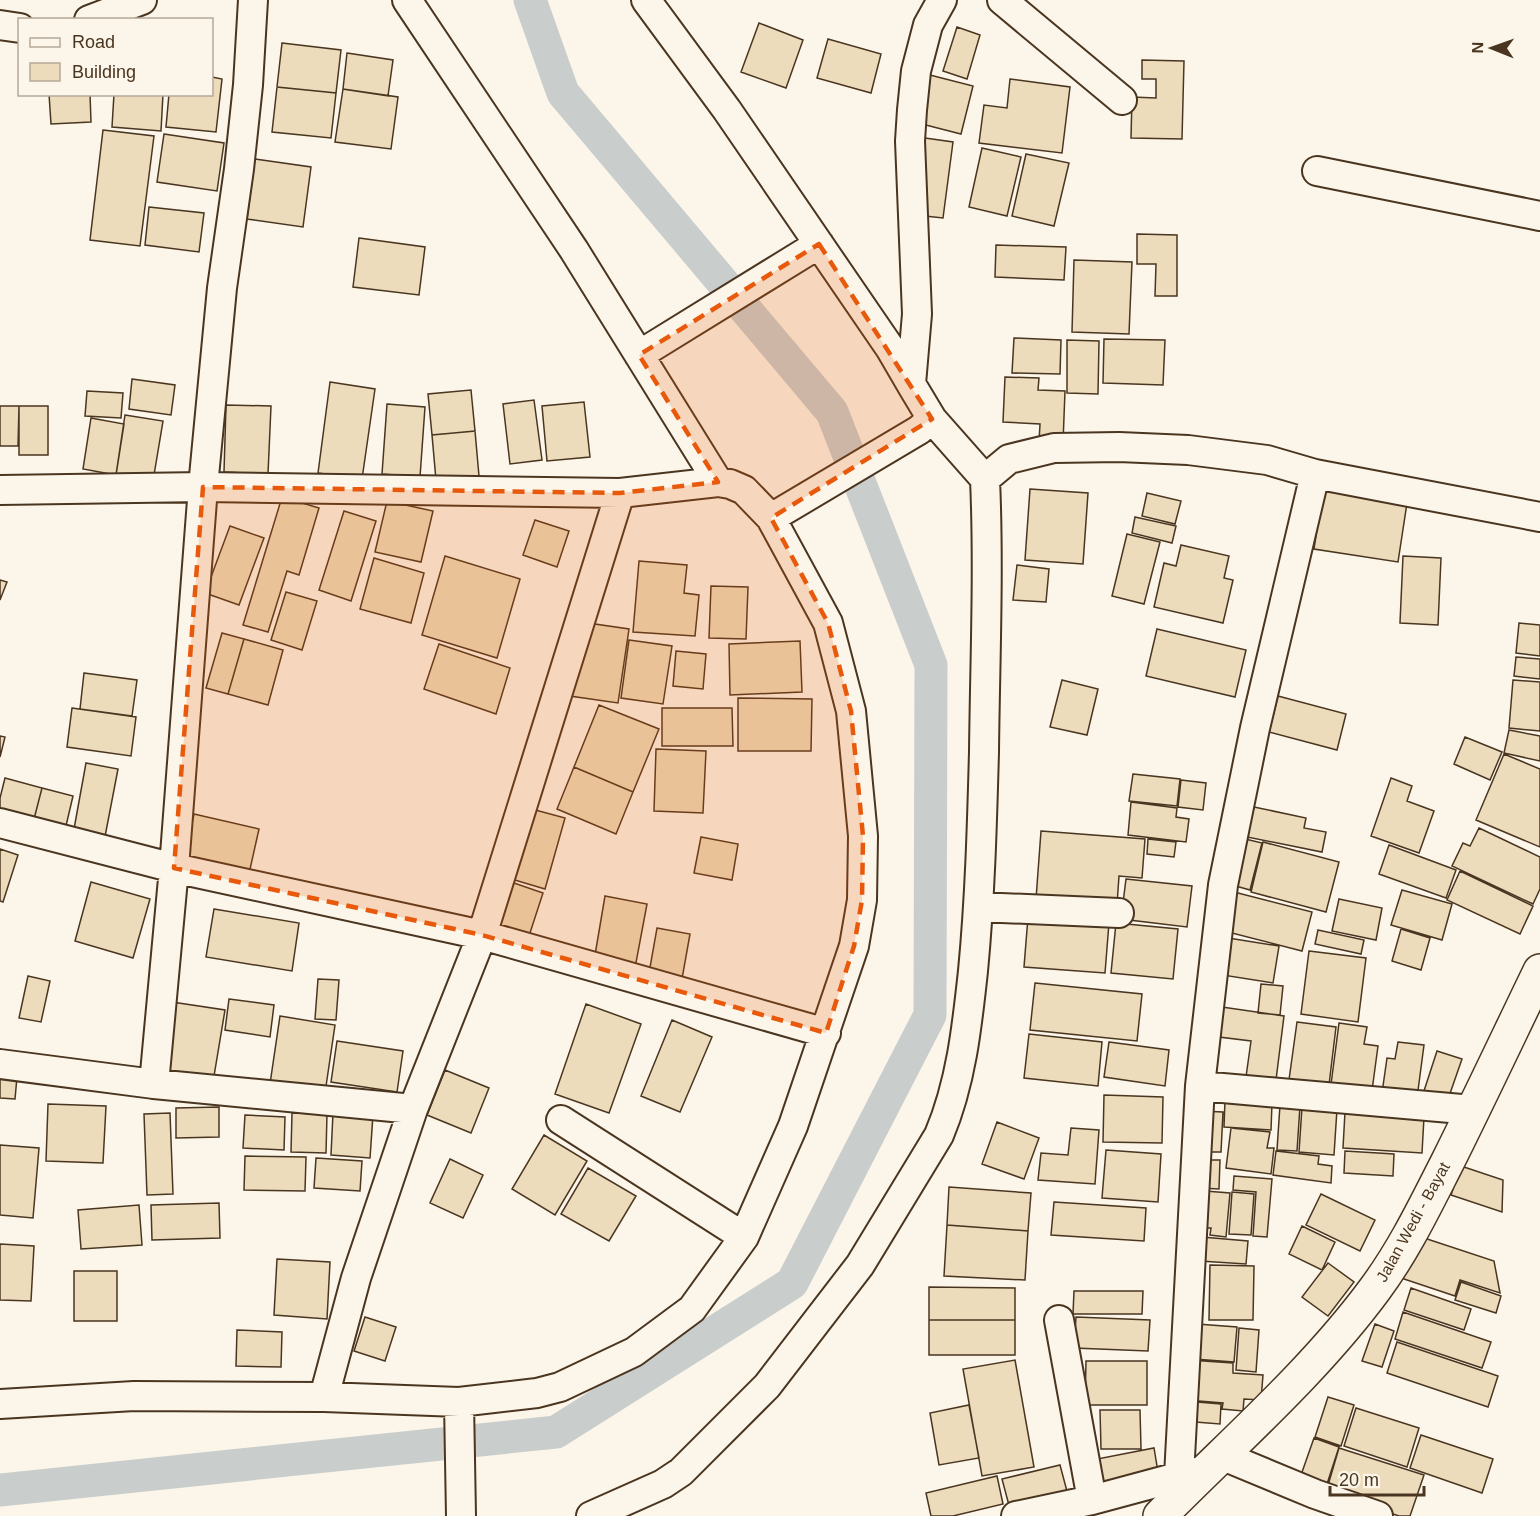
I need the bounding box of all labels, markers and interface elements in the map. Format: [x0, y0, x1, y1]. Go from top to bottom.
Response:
legend [18, 18, 213, 96]
north arrow [1462, 18, 1522, 78]
text: Road [72, 32, 115, 52]
text: N [1469, 42, 1486, 54]
text: Building [72, 62, 136, 82]
street label: Jalan Wedi - Bayat [1373, 1159, 1453, 1285]
scale bar [1330, 1459, 1424, 1497]
text: 20 m [1339, 1470, 1379, 1490]

